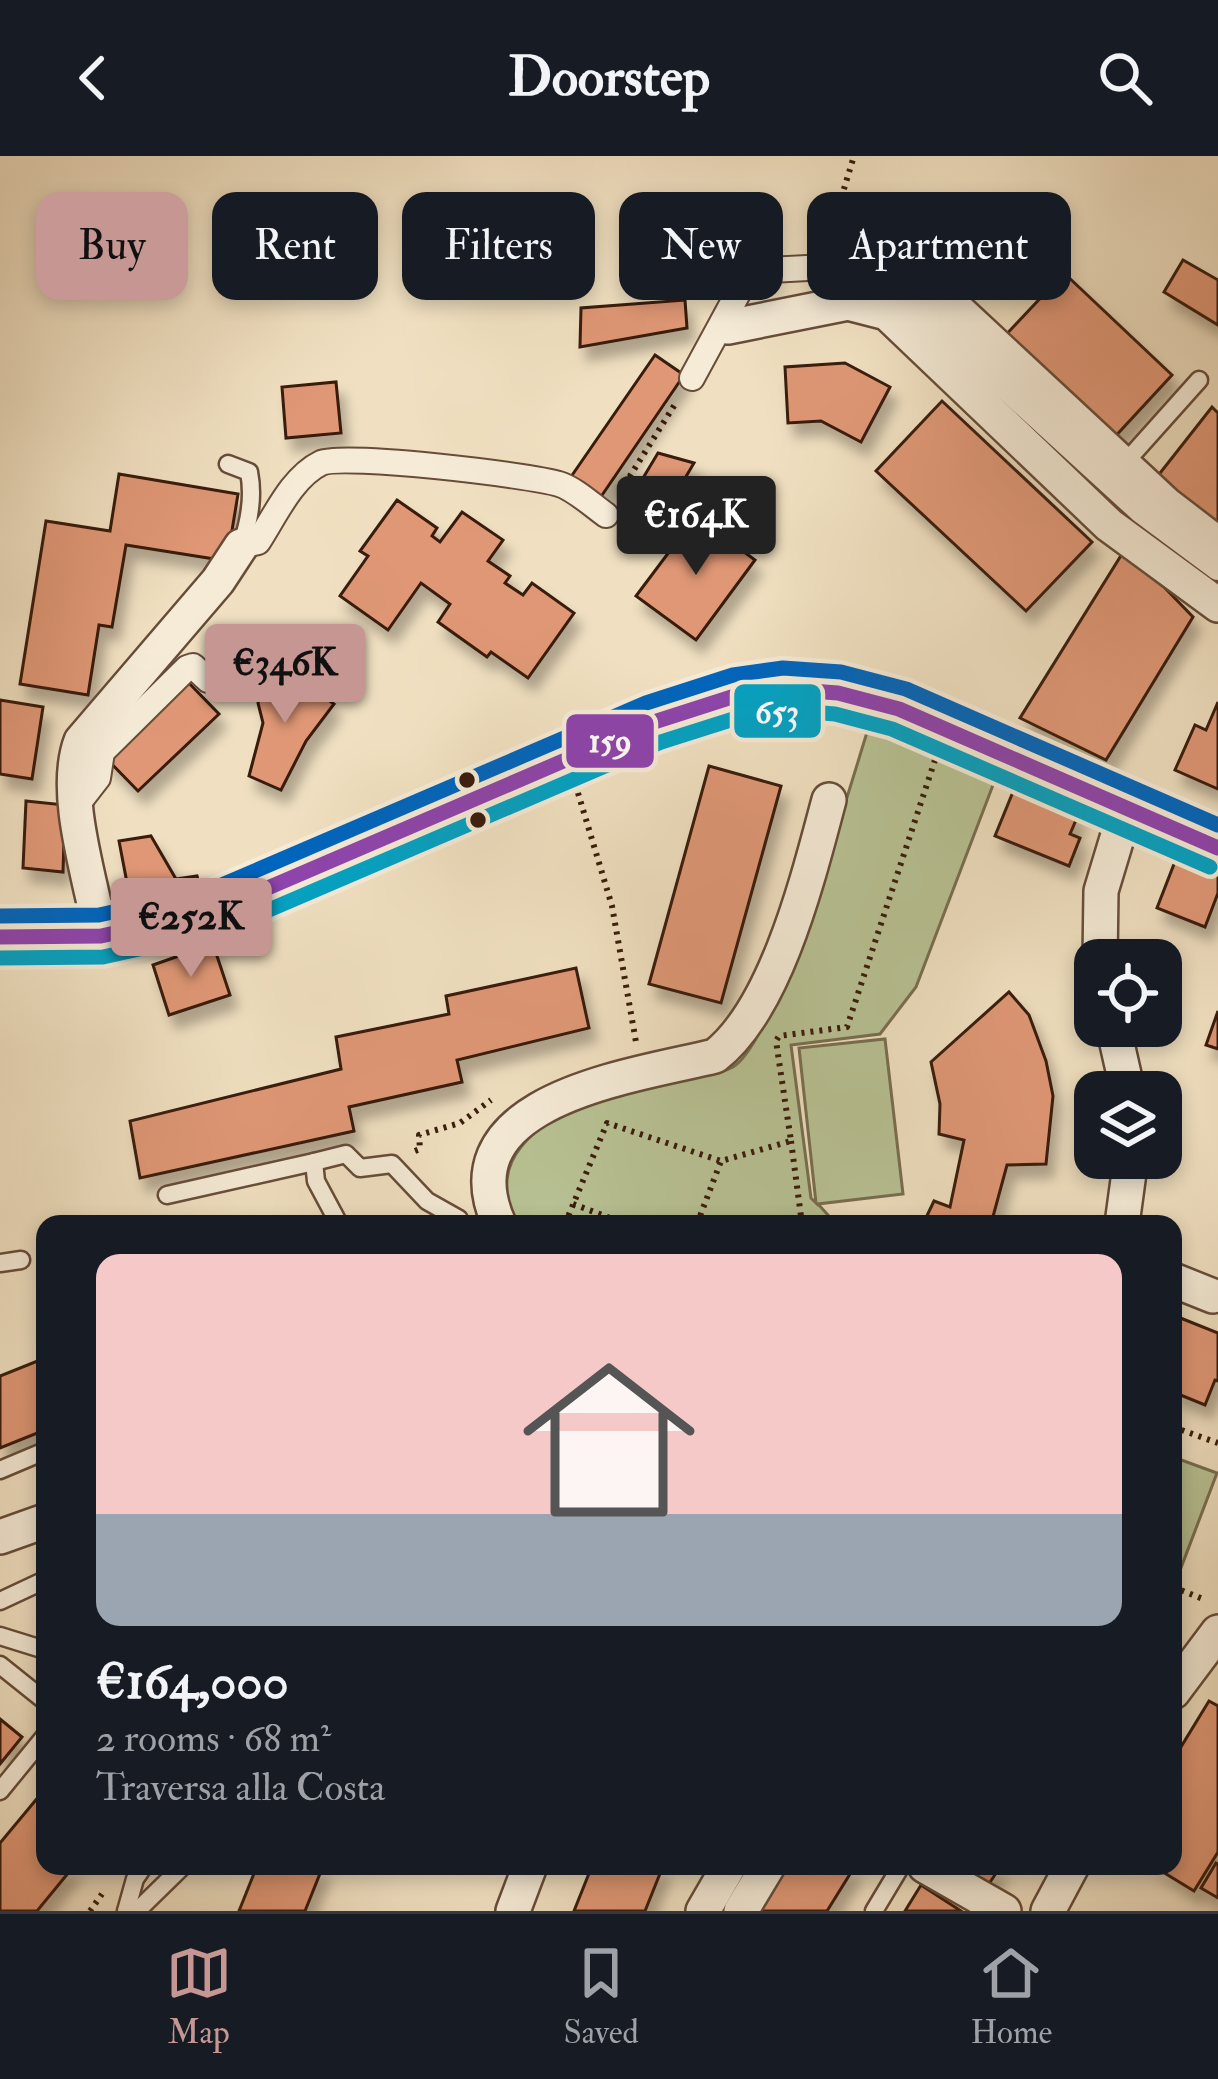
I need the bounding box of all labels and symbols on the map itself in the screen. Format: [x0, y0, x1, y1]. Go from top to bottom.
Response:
pin: €164K [612, 476, 780, 578]
pin: €346K [201, 624, 369, 726]
line badge: 653 [732, 682, 823, 740]
text: 653 [755, 692, 799, 733]
line badge: 159 [564, 712, 656, 770]
text: 159 [588, 721, 632, 762]
unlabelled marker [456, 769, 478, 791]
unlabelled marker [467, 809, 489, 831]
pin: €252K [107, 878, 275, 980]

